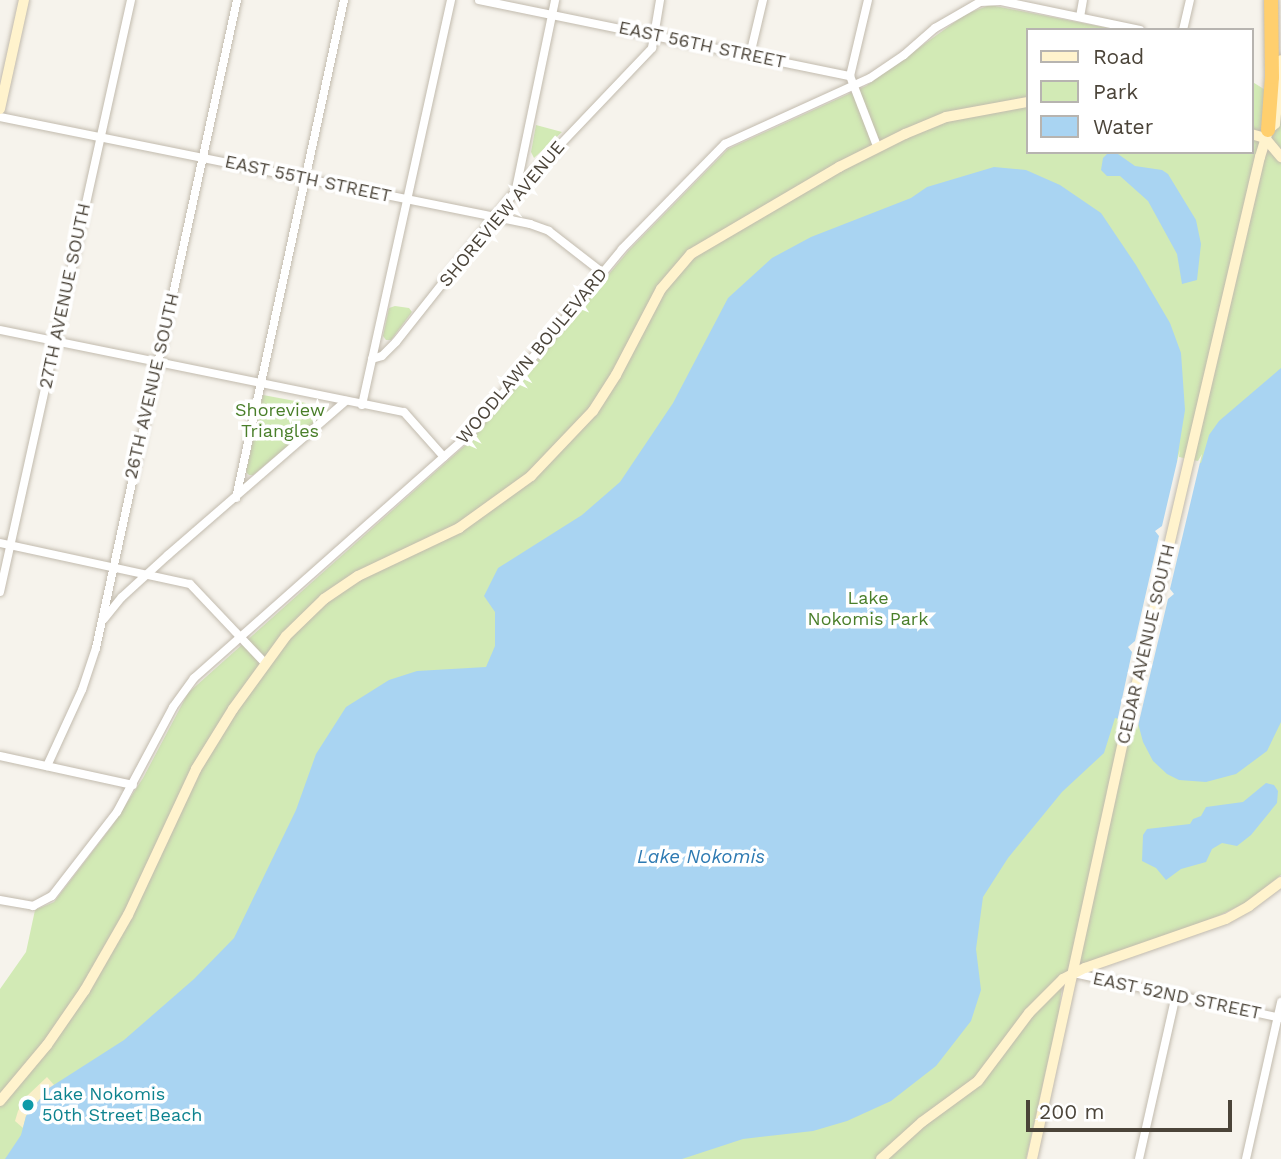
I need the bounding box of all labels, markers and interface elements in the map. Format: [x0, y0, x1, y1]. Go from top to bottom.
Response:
street label: EAST 56TH STREET [616, 17, 788, 73]
legend [1026, 28, 1253, 154]
text: Road [1093, 44, 1144, 69]
text: Park [1093, 79, 1138, 104]
text: Water [1093, 114, 1153, 139]
street label: SHOREVIEW AVENUE [434, 136, 570, 292]
street label: EAST 55TH STREET [223, 151, 393, 207]
street label: 27TH AVENUE SOUTH [35, 201, 95, 391]
street label: WOODLAWN BOULEVARD [452, 264, 612, 448]
street label: 26TH AVENUE SOUTH [120, 291, 184, 481]
park label: Shoreview Triangles [235, 400, 325, 442]
street label: CEDAR AVENUE SOUTH [1112, 541, 1180, 747]
park label: Lake Nokomis Park [808, 588, 928, 630]
water label: Lake Nokomis [637, 846, 765, 868]
street label: EAST 52ND STREET [1091, 968, 1263, 1024]
place label: Lake Nokomis 50th Street Beach [42, 1084, 202, 1126]
scale bar [1029, 1086, 1236, 1130]
marker: Lake Nokomis 50th Street Beach [20, 1097, 36, 1113]
text: 200 m [1039, 1099, 1105, 1124]

